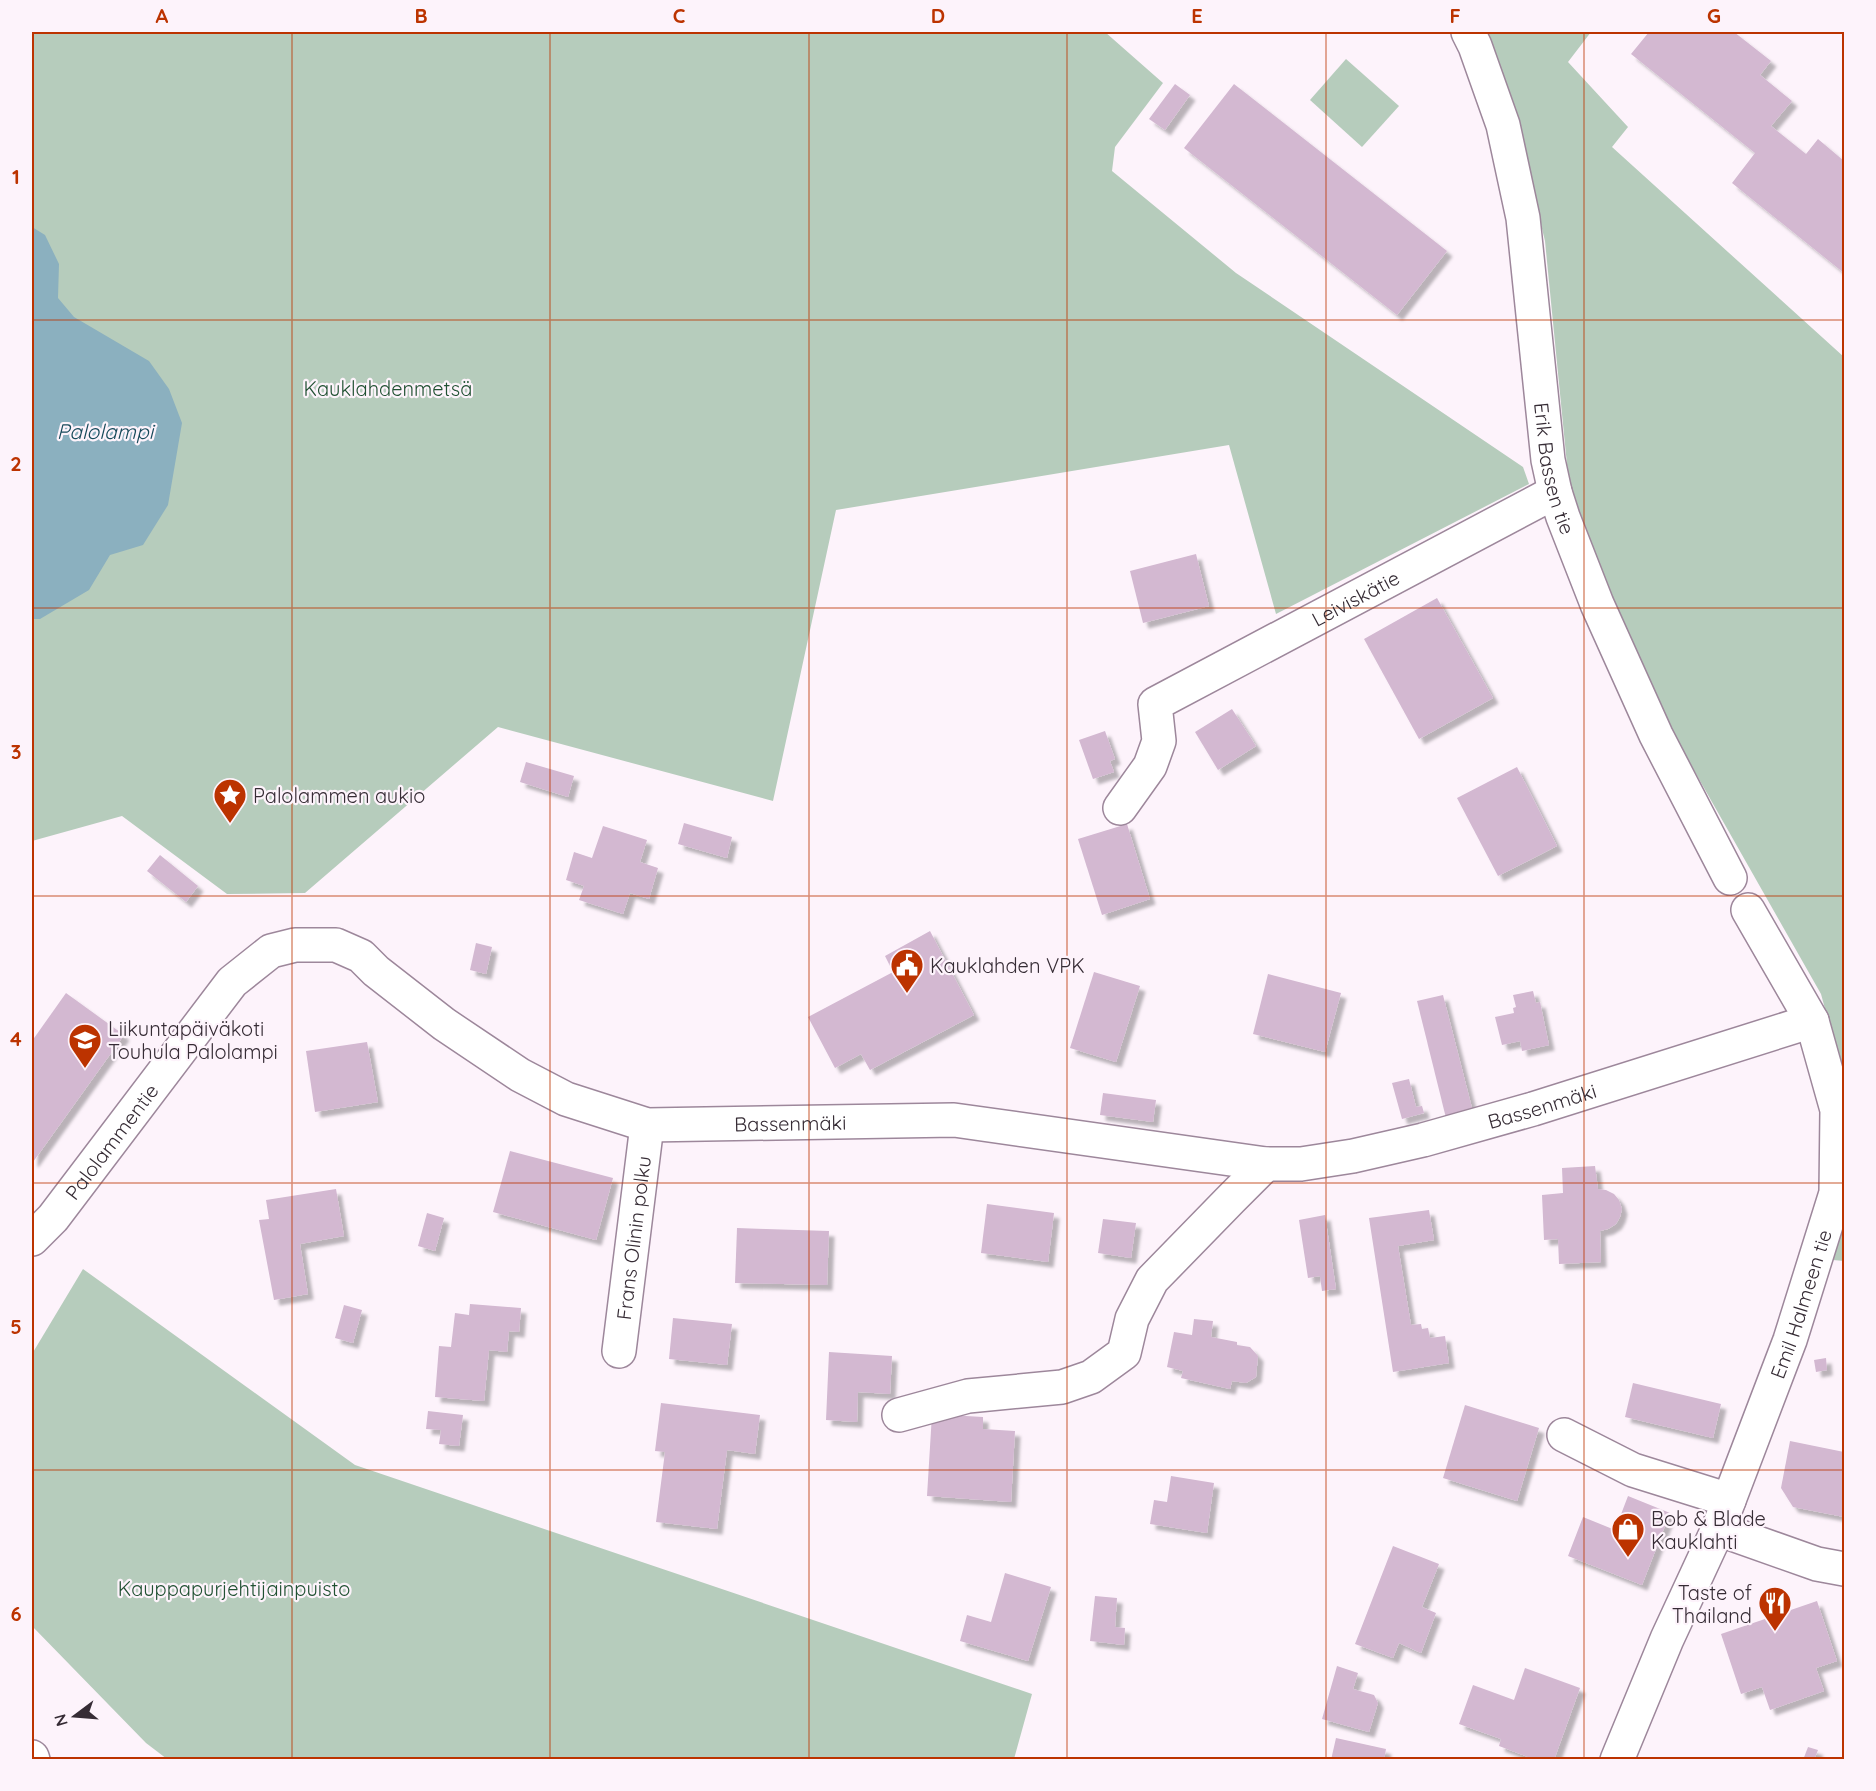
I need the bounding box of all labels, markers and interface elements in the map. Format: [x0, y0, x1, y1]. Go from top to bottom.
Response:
text: A [156, 3, 169, 28]
text: B [414, 3, 428, 28]
text: C [673, 3, 686, 28]
text: D [931, 3, 945, 28]
text: E [1191, 3, 1203, 28]
text: F [1449, 3, 1461, 28]
text: G [1707, 3, 1721, 28]
text: 1 [12, 164, 20, 189]
park label: Kauklahdenmetsä [304, 376, 472, 401]
street label: Erik Bassen tie [1530, 401, 1581, 538]
water label: Palolampi [57, 418, 156, 444]
text: 2 [10, 451, 22, 476]
street label: Leiviskätie [1307, 564, 1403, 631]
text: 3 [11, 739, 21, 764]
place icon: Palolammen aukio [212, 777, 248, 824]
place label: Palolammen aukio [253, 783, 425, 808]
public building icon: Kauklahden VPK [889, 947, 925, 994]
place label: Kauklahden VPK [930, 953, 1085, 978]
place label: Liikuntapäiväkoti Touhula Palolampi [108, 1016, 278, 1064]
school or university icon: Liikuntapäiväkoti Touhula Palolampi [67, 1022, 103, 1069]
text: 4 [10, 1026, 22, 1051]
street label: Bassenmäki [1485, 1077, 1599, 1134]
street label: Palolammentie [59, 1078, 163, 1204]
street label: Bassenmäki [734, 1109, 847, 1136]
street label: Frans Olinin polku [610, 1154, 656, 1321]
street label: Emil Halmeen tie [1764, 1226, 1836, 1382]
text: 5 [10, 1314, 22, 1339]
place label: Bob & Blade Kauklahti [1651, 1506, 1766, 1554]
shop icon: Bob & Blade Kauklahti [1610, 1511, 1646, 1558]
park label: Kauppapurjehtijainpuisto [118, 1576, 350, 1601]
place label: Taste of Thailand [1672, 1580, 1752, 1628]
restaurant icon: Taste of Thailand [1757, 1585, 1793, 1632]
text: 6 [10, 1601, 22, 1626]
north arrow [45, 1686, 105, 1746]
text: N [49, 1712, 72, 1729]

